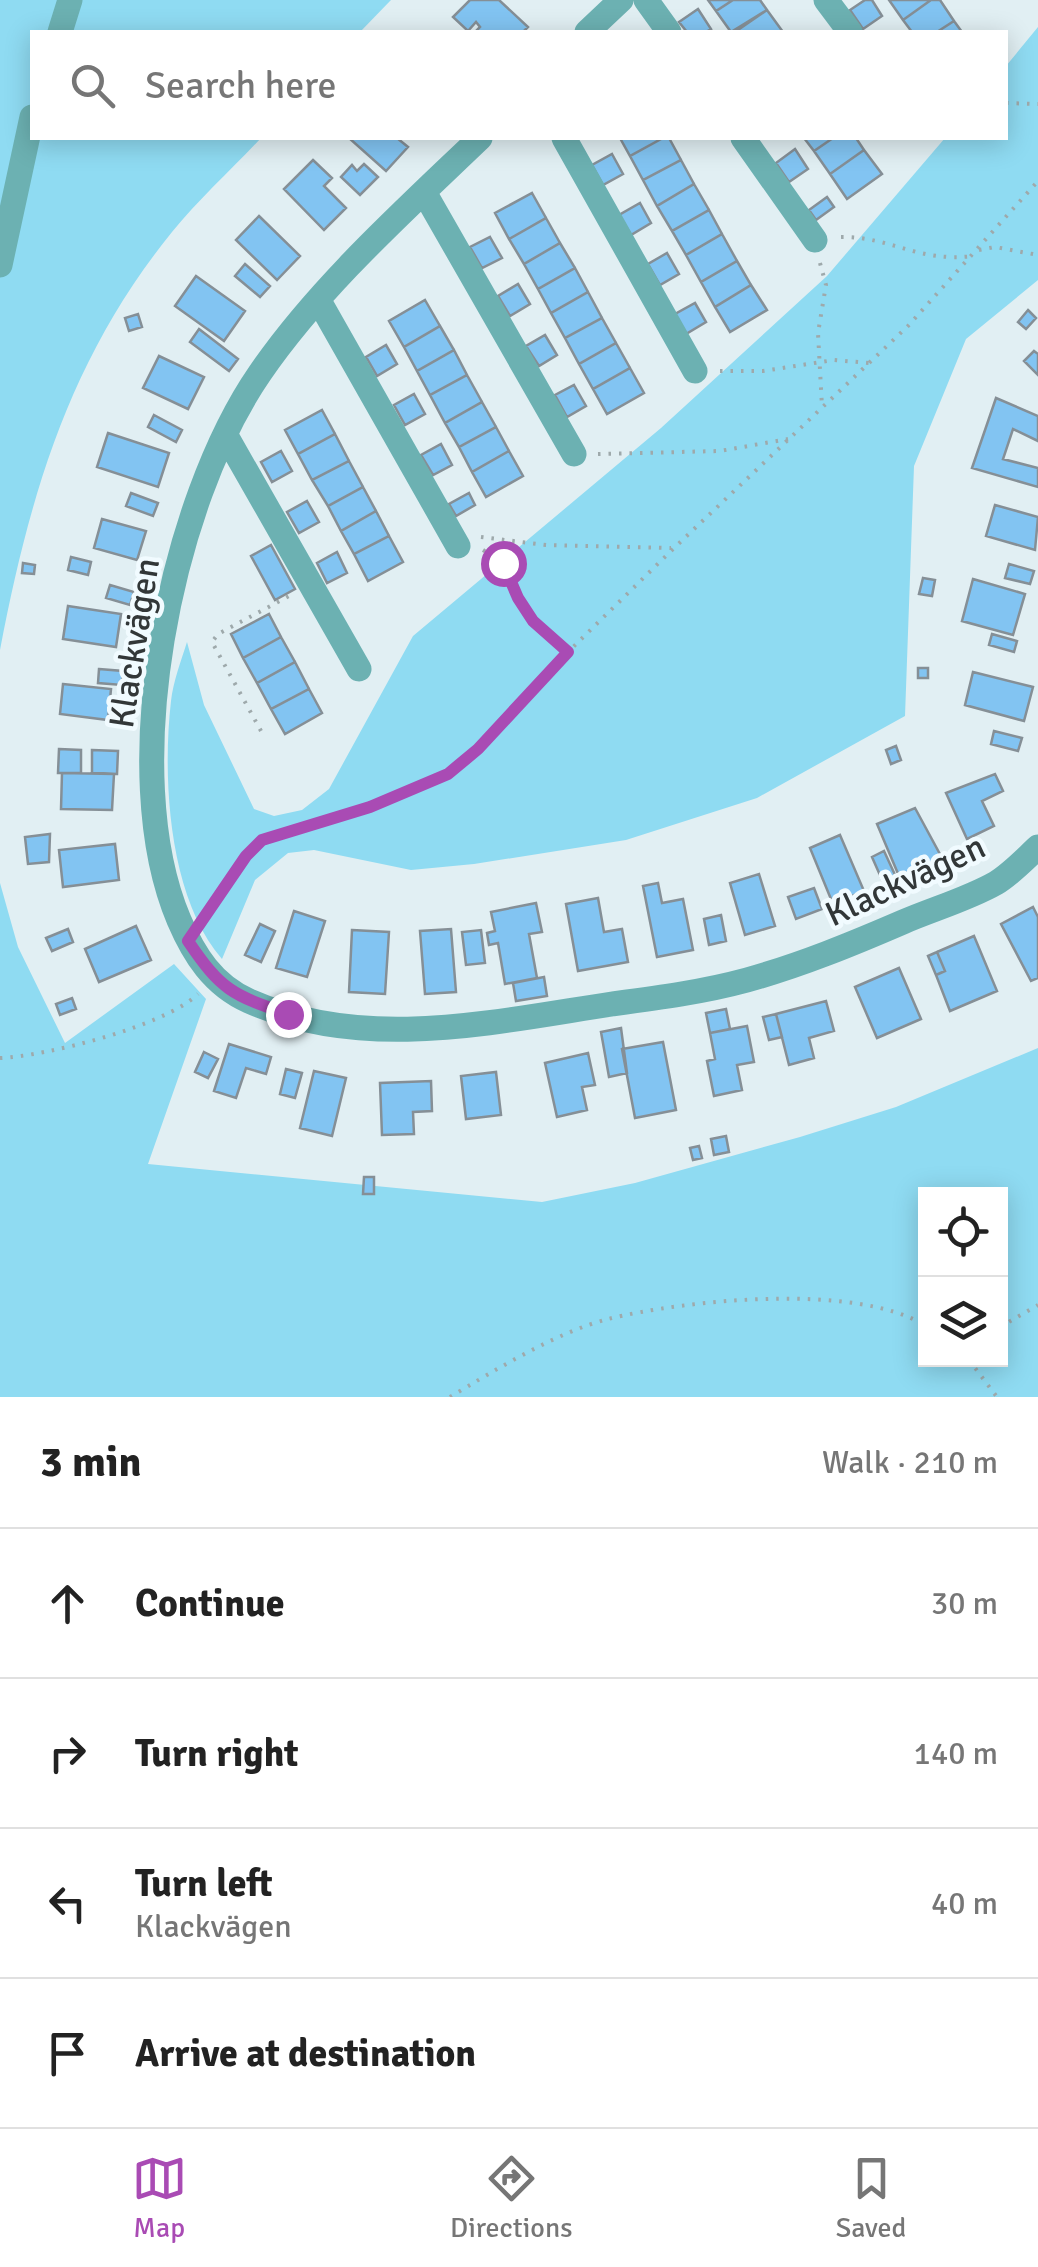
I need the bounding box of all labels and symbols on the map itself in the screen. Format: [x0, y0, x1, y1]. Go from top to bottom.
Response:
route start [481, 541, 527, 587]
street label: Klackvägen [100, 555, 169, 731]
street label: Klackvägen [818, 825, 992, 936]
route end [266, 992, 312, 1038]

